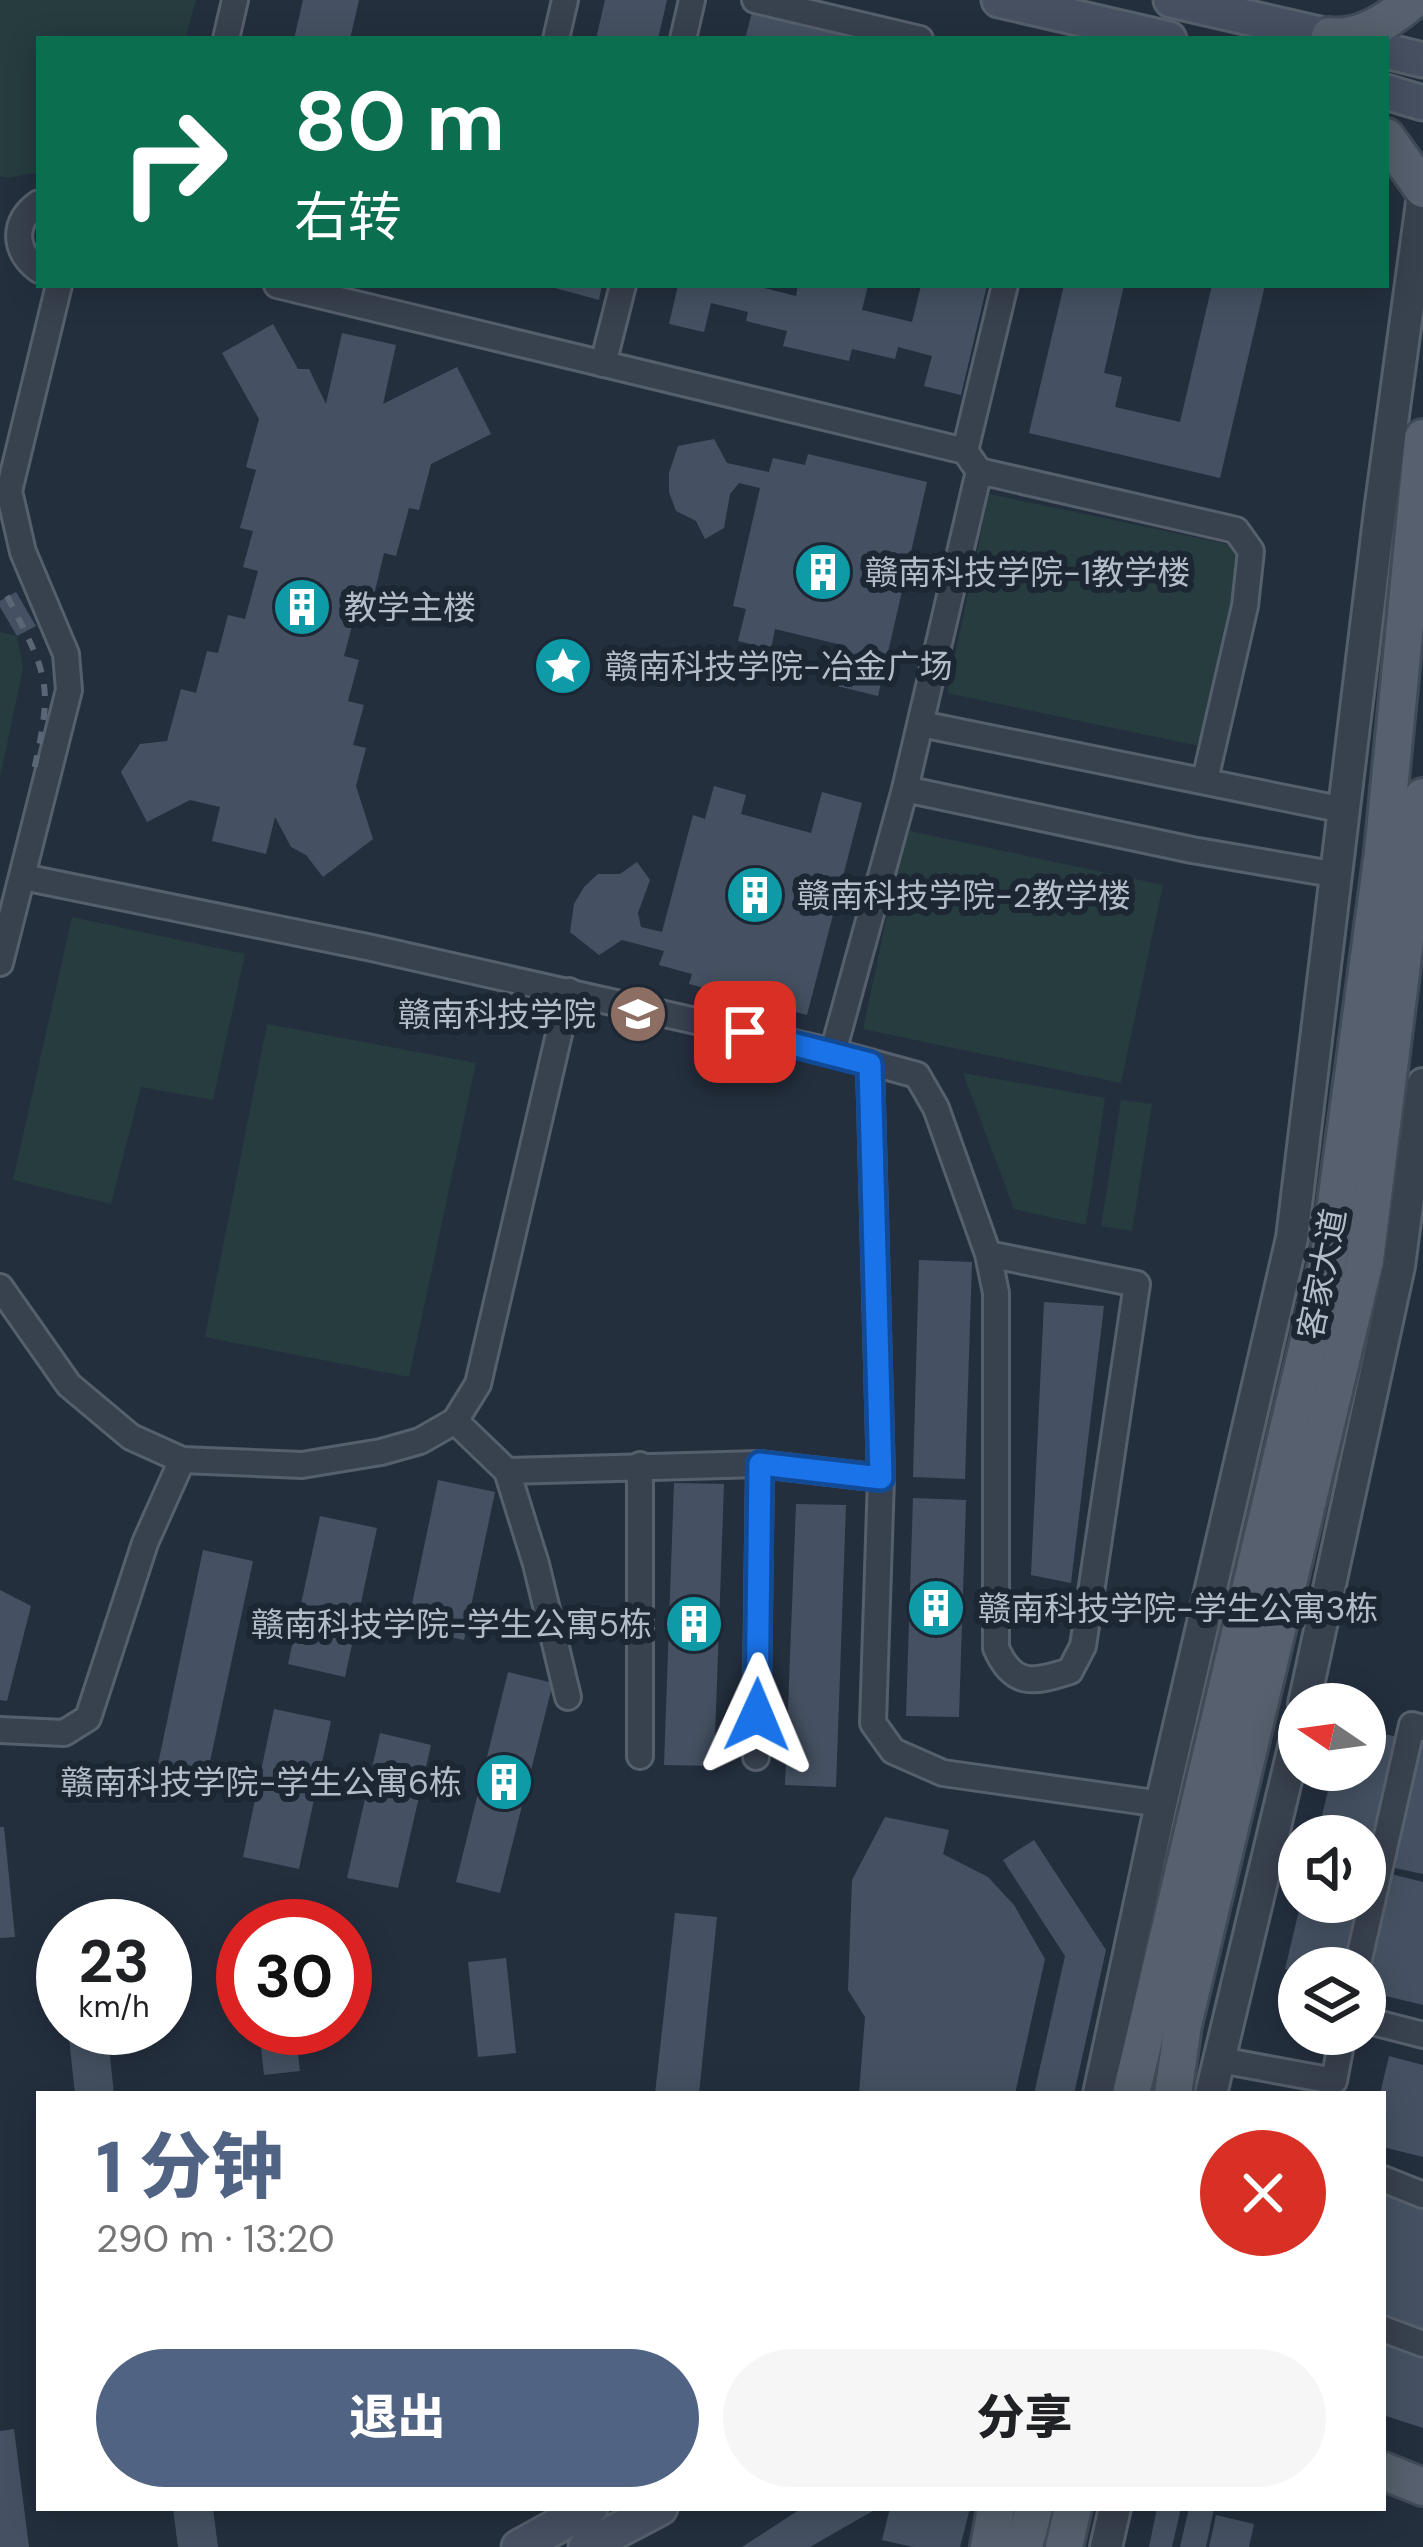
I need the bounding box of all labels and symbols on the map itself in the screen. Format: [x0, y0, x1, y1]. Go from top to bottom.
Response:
building icon: 赣南科技学院-1教学楼 [792, 541, 854, 603]
place label: 赣南科技学院-1教学楼 [865, 551, 1190, 594]
building icon: 教学主楼 [271, 576, 333, 638]
place label: 教学主楼 [344, 586, 476, 629]
place icon: 赣南科技学院-冶金广场 [532, 635, 594, 697]
place label: 赣南科技学院-冶金广场 [605, 645, 953, 688]
building icon: 赣南科技学院-2教学楼 [724, 864, 786, 926]
place label: 赣南科技学院-2教学楼 [797, 874, 1131, 917]
pin [694, 981, 796, 1083]
school or university icon: 赣南科技学院 [607, 983, 669, 1045]
place label: 赣南科技学院 [398, 993, 596, 1036]
street label: 客家大道 [1288, 1205, 1356, 1343]
building icon: 赣南科技学院-学生公寓3栋 [905, 1577, 967, 1639]
place label: 赣南科技学院-学生公寓3栋 [978, 1587, 1378, 1630]
building icon: 赣南科技学院-学生公寓5栋 [663, 1593, 725, 1655]
place label: 赣南科技学院-学生公寓5栋 [251, 1603, 652, 1646]
position arrow [694, 1652, 820, 1778]
north arrow [1278, 1683, 1386, 1791]
building icon: 赣南科技学院-学生公寓6栋 [473, 1751, 535, 1813]
place label: 赣南科技学院-学生公寓6栋 [60, 1761, 462, 1804]
speed limit sign: 30 [216, 1899, 372, 2055]

